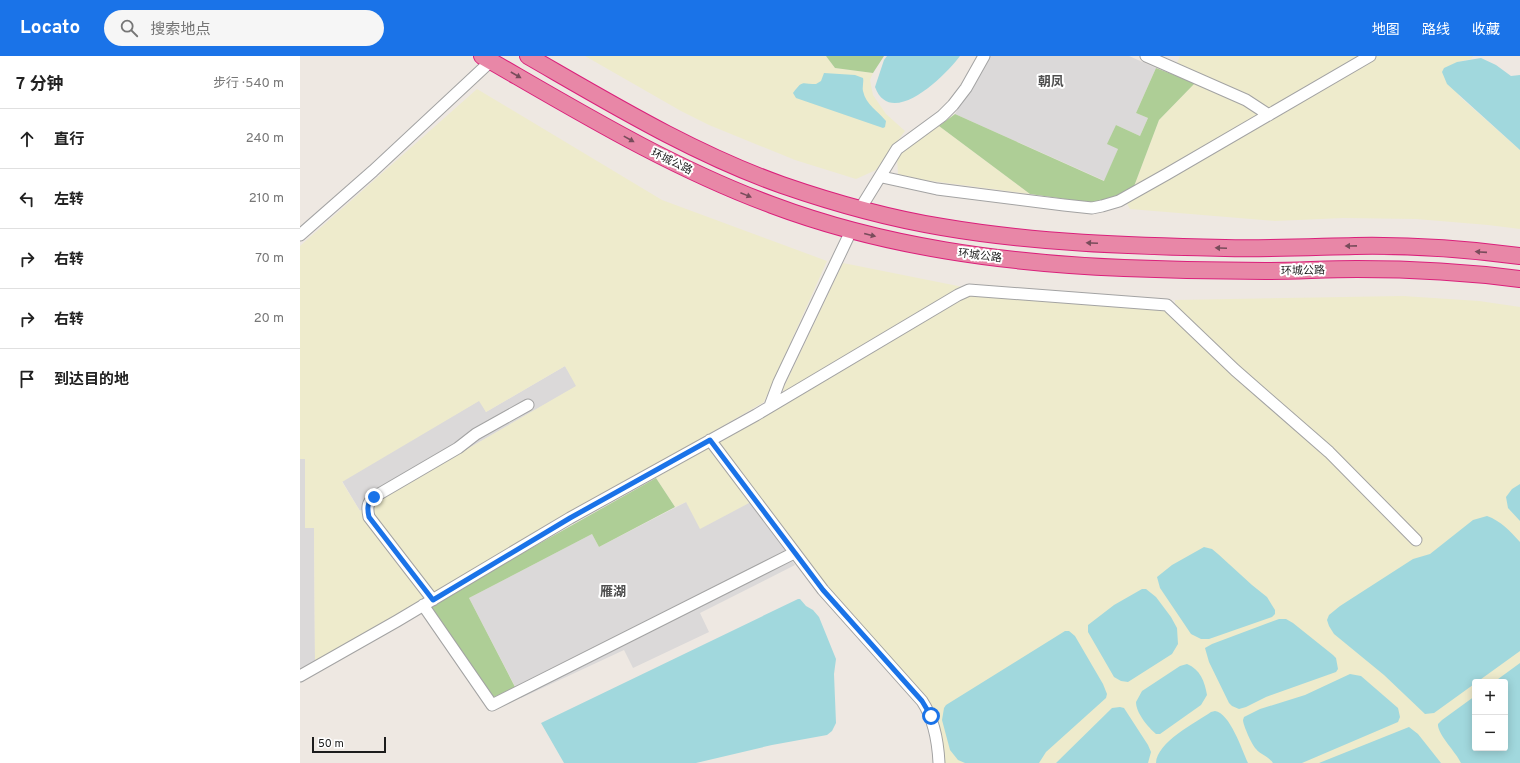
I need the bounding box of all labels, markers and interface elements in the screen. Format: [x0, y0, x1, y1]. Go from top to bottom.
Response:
search box [104, 10, 384, 46]
text: Locato [20, 16, 80, 40]
icon: search [118, 17, 140, 39]
text: 搜索地点 [150, 21, 210, 40]
text: 地图 [1372, 22, 1400, 39]
text: 路线 [1422, 22, 1450, 39]
text: 收藏 [1472, 22, 1500, 39]
one-way arrow [510, 72, 522, 79]
text: 7 分钟 [16, 74, 63, 96]
district label: 朝凤 [1038, 75, 1064, 91]
text: 步行 · 540 m [213, 76, 284, 92]
icon: ahead [16, 128, 38, 150]
text: 直行 [54, 131, 84, 150]
text: 240 m [246, 131, 284, 147]
one-way arrow [623, 136, 635, 143]
street label: 环城公路 [649, 146, 694, 178]
icon: left [16, 188, 38, 210]
text: 左转 [54, 191, 84, 210]
text: 210 m [249, 191, 284, 207]
one-way arrow [741, 193, 753, 199]
one-way arrow [864, 233, 876, 239]
one-way arrow [1086, 239, 1098, 246]
one-way arrow [1344, 243, 1357, 249]
one-way arrow [1214, 245, 1227, 251]
street label: 环城公路 [957, 246, 1003, 266]
icon: right [16, 248, 38, 270]
one-way arrow [1475, 248, 1487, 255]
text: 右转 [54, 251, 84, 270]
text: 70 m [255, 251, 284, 267]
street label: 环城公路 [1281, 264, 1325, 278]
icon: right [16, 308, 38, 330]
text: 右转 [54, 311, 84, 330]
text: 20 m [254, 311, 284, 327]
icon: arrive [16, 368, 38, 390]
text: 到达目的地 [54, 371, 129, 390]
route end [365, 488, 383, 506]
district label: 雁湖 [600, 584, 626, 601]
map controls [1472, 679, 1508, 751]
button: + [1472, 679, 1508, 715]
route start [922, 707, 940, 725]
button: − [1472, 715, 1508, 751]
scale bar [312, 735, 386, 754]
text: 50 m [318, 737, 344, 751]

